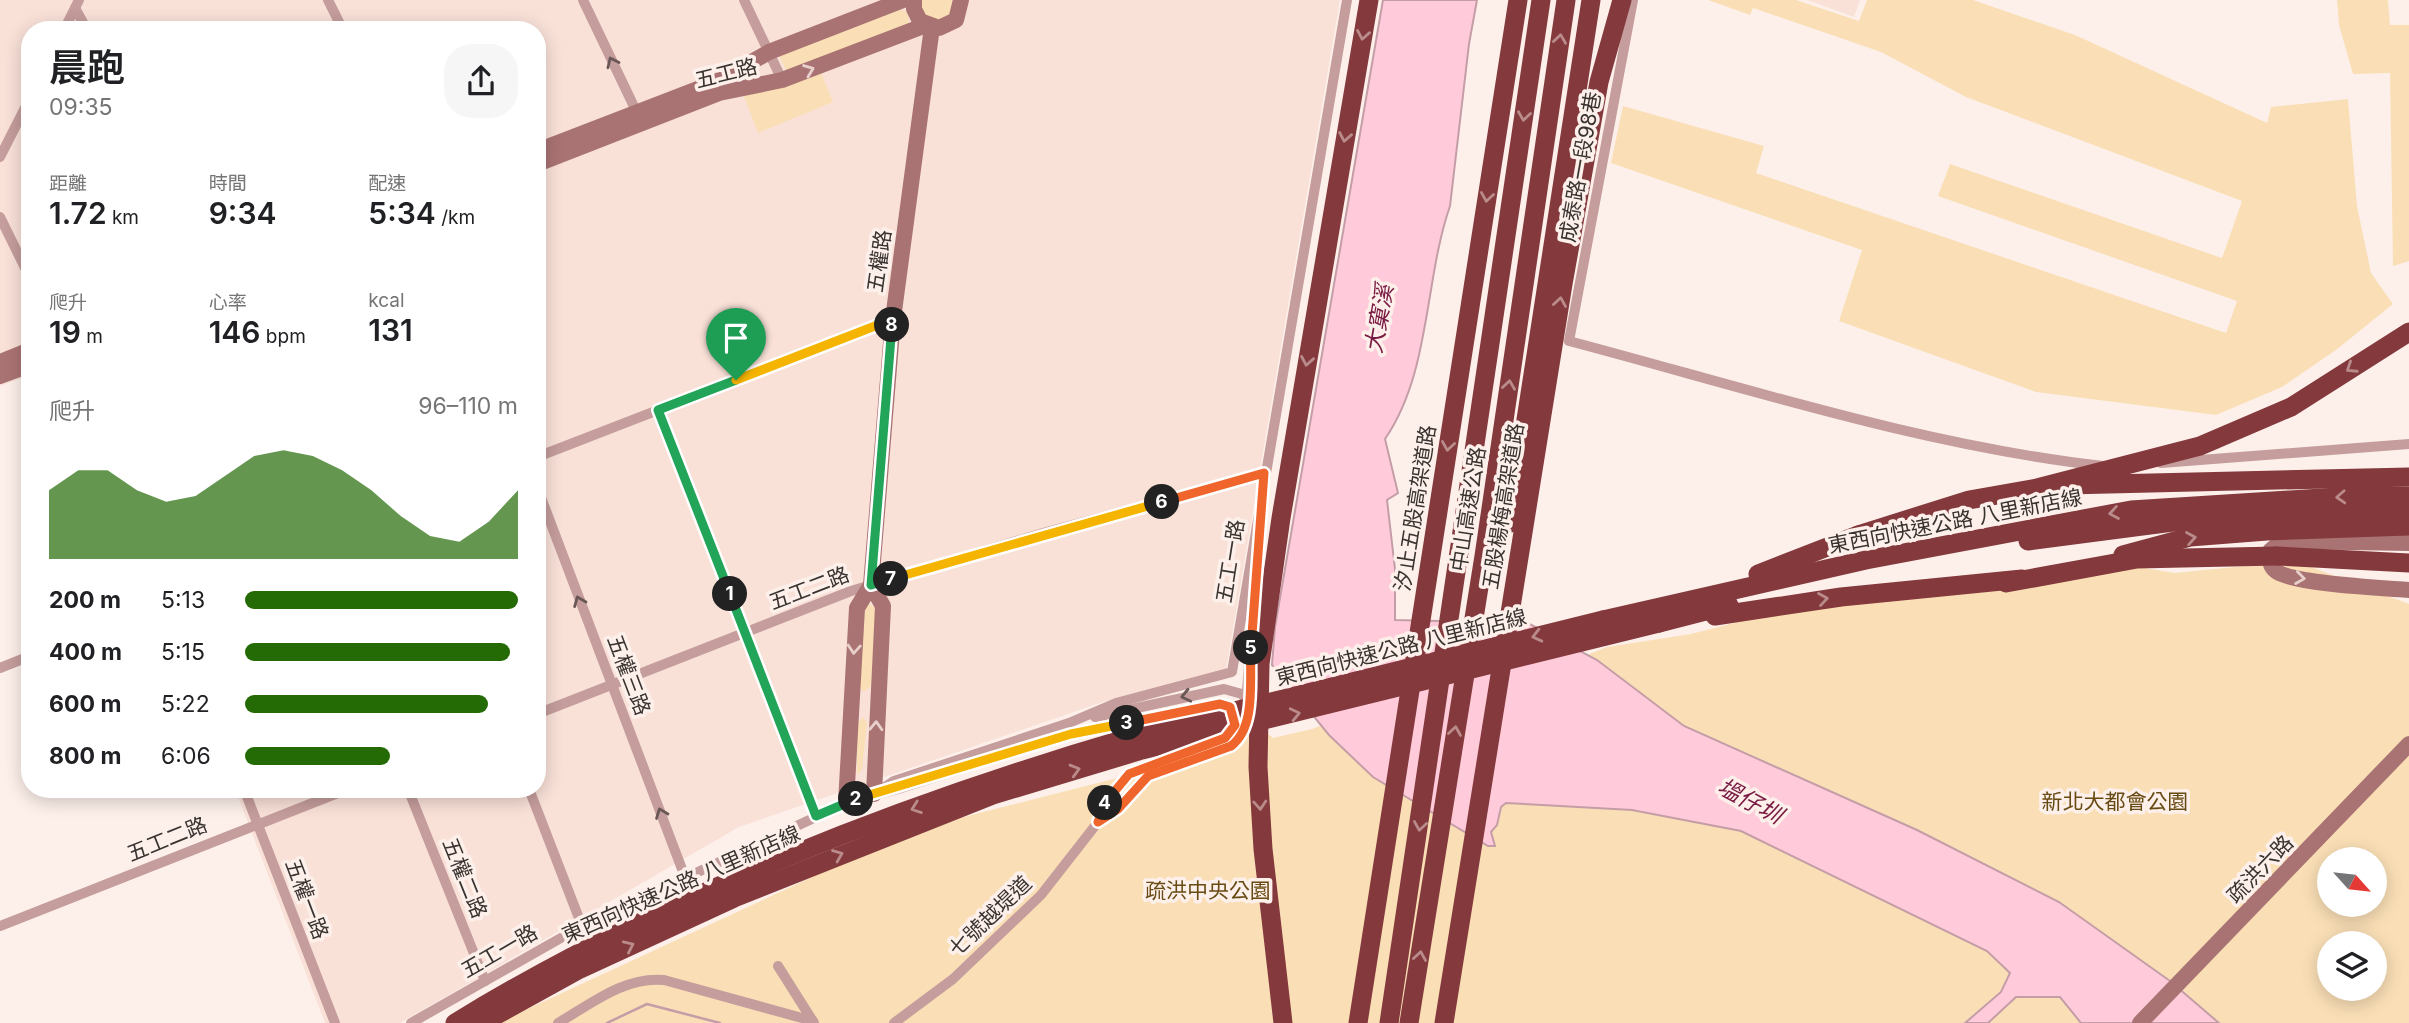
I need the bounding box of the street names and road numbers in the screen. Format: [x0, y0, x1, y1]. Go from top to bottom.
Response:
street label: 五工路 [692, 53, 760, 93]
street label: 成泰路一段98巷 [1554, 90, 1606, 244]
street label: 五權路 [862, 228, 896, 294]
street label: 五股楊梅高架道路 [1478, 421, 1528, 591]
street label: 汐止五股高架道路 [1390, 423, 1440, 593]
street label: 中山高速公路 [1446, 445, 1490, 573]
street label: 東西向快速公路 八里新店線 [1826, 484, 2084, 558]
street label: 五工一路 [1211, 518, 1249, 604]
street label: 五工二路 [765, 561, 853, 615]
street label: 東西向快速公路 八里新店線 [1273, 604, 1529, 690]
street label: 五權三路 [602, 631, 656, 719]
street label: 五工二路 [123, 812, 211, 866]
street label: 東西向快速公路 八里新店線 [558, 820, 804, 948]
street label: 疏洪六路 [2222, 830, 2298, 908]
street label: 五權二路 [438, 834, 492, 922]
street label: 五權一路 [280, 855, 334, 943]
street label: 七號越堤道 [944, 871, 1036, 961]
street label: 五工一路 [456, 919, 542, 983]

